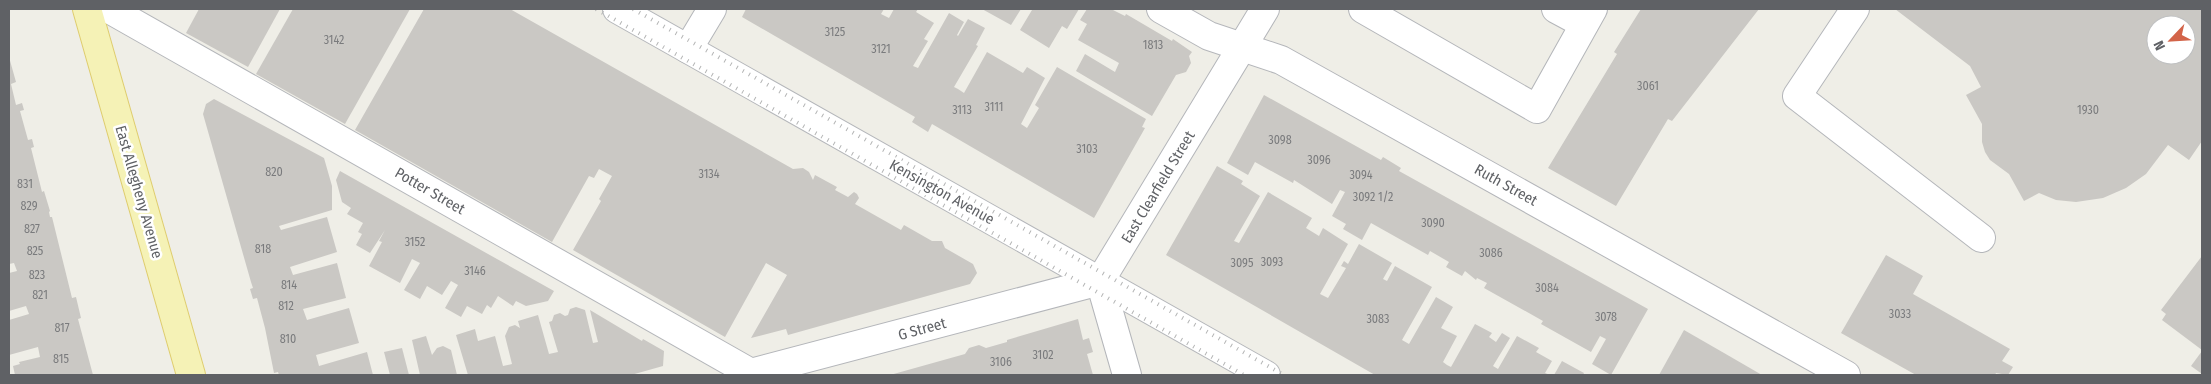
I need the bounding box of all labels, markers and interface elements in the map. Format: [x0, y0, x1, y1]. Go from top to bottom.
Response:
north arrow [2146, 15, 2196, 65]
house number: 3125 [825, 25, 846, 39]
house number: 3142 [324, 33, 344, 47]
house number: 1813 [1143, 38, 1163, 52]
text: N [2150, 38, 2169, 53]
house number: 3121 [871, 42, 891, 56]
house number: 3061 [1637, 79, 1659, 93]
house number: 3111 [985, 100, 1003, 114]
house number: 3113 [952, 103, 972, 117]
house number: 1930 [2077, 103, 2099, 117]
street label: East Allegheny Avenue [111, 123, 167, 261]
street label: East Clearfield Street [1117, 128, 1199, 246]
house number: 3098 [1268, 133, 1292, 147]
house number: 3103 [1076, 142, 1098, 156]
house number: 3096 [1307, 153, 1331, 167]
street label: Kensington Avenue [886, 156, 998, 228]
street label: Ruth Street [1471, 160, 1541, 210]
street label: Potter Street [392, 164, 468, 218]
house number: 820 [265, 165, 283, 179]
house number: 3134 [699, 167, 720, 181]
house number: 3094 [1349, 168, 1373, 182]
house number: 831 [17, 177, 33, 191]
house number: 3092 1/2 [1353, 190, 1393, 204]
house number: 829 [21, 199, 38, 213]
house number: 3090 [1421, 216, 1445, 230]
house number: 827 [24, 222, 40, 236]
house number: 3152 [405, 235, 425, 249]
house number: 818 [255, 242, 271, 256]
house number: 825 [27, 244, 44, 258]
house number: 3086 [1479, 246, 1503, 260]
house number: 3093 [1261, 255, 1283, 269]
house number: 3095 [1231, 256, 1254, 270]
house number: 3146 [464, 264, 486, 278]
house number: 823 [29, 268, 45, 282]
house number: 814 [281, 278, 297, 292]
house number: 3084 [1535, 281, 1559, 295]
house number: 821 [32, 288, 48, 302]
house number: 812 [278, 299, 294, 313]
house number: 3033 [1889, 307, 1911, 321]
house number: 3078 [1595, 310, 1617, 324]
house number: 3083 [1366, 312, 1390, 326]
street label: G Street [896, 314, 948, 344]
house number: 817 [54, 321, 70, 335]
house number: 810 [280, 332, 296, 346]
house number: 3102 [1032, 348, 1054, 362]
house number: 815 [53, 352, 69, 366]
house number: 3106 [990, 355, 1012, 369]

